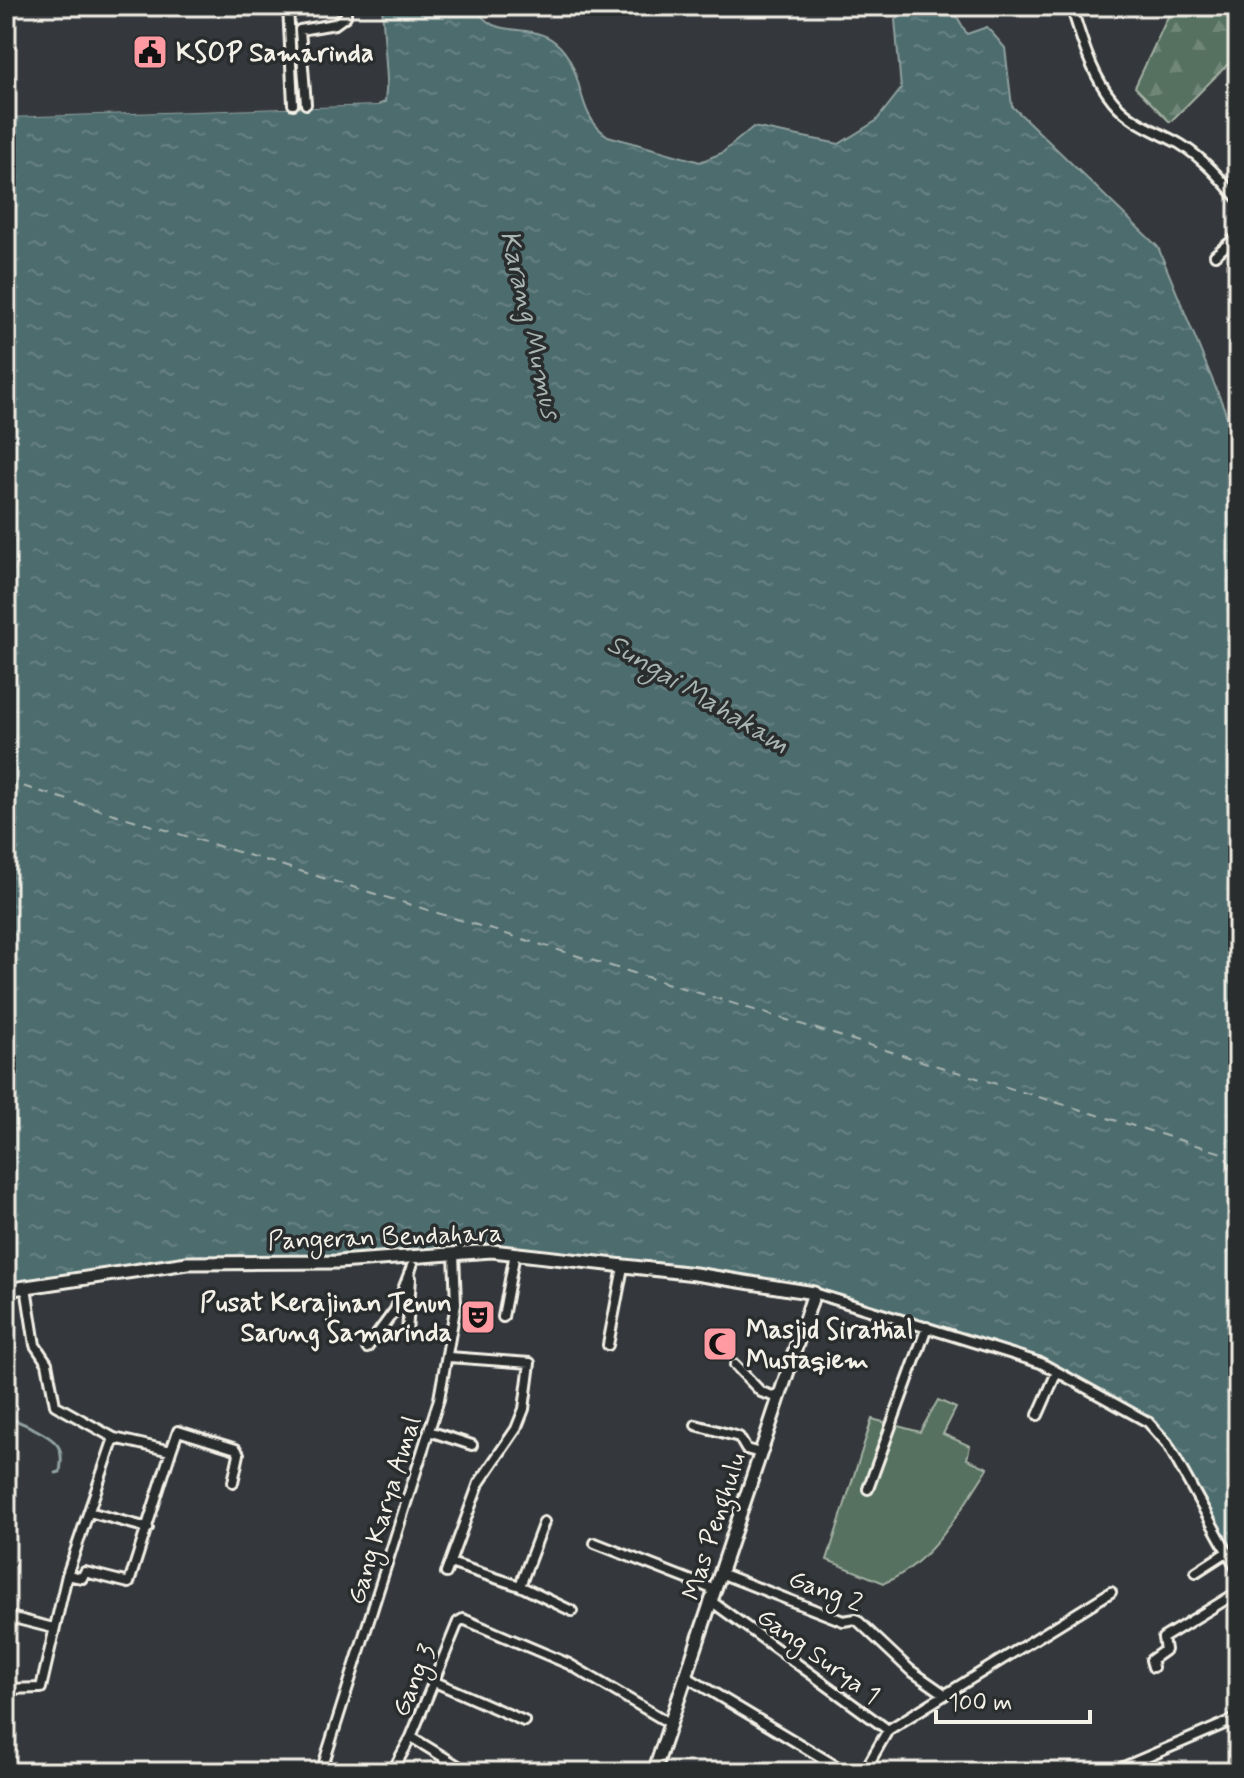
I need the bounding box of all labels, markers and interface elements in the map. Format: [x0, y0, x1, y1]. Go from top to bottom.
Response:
public building icon: KSOP Samarinda [131, 33, 169, 71]
place label: KSOP Samarinda [176, 37, 374, 71]
water label: Karang Mumus [490, 227, 570, 425]
water label: Sungai Mahakam [599, 626, 796, 766]
street label: Pangeran Bendahara [267, 1217, 503, 1261]
place label: Pusat Kerajinan Tenun Sarung Samarinda [200, 1287, 452, 1352]
theatre icon: Pusat Kerajinan Tenun Sarung Samarinda [459, 1298, 497, 1336]
place label: Masjid Sirathal Mustaqiem [746, 1314, 913, 1378]
mosque icon: Masjid Sirathal Mustaqiem [701, 1325, 739, 1363]
street label: Gang Karya Amal [340, 1412, 432, 1610]
street label: Mas Penghulu [675, 1448, 758, 1606]
street label: Gang 2 [783, 1562, 867, 1623]
street label: Gang Surya 1 [748, 1600, 886, 1715]
street label: Gang 3 [384, 1639, 447, 1723]
scale bar [936, 1674, 1090, 1724]
text: 100 m [948, 1688, 1012, 1719]

